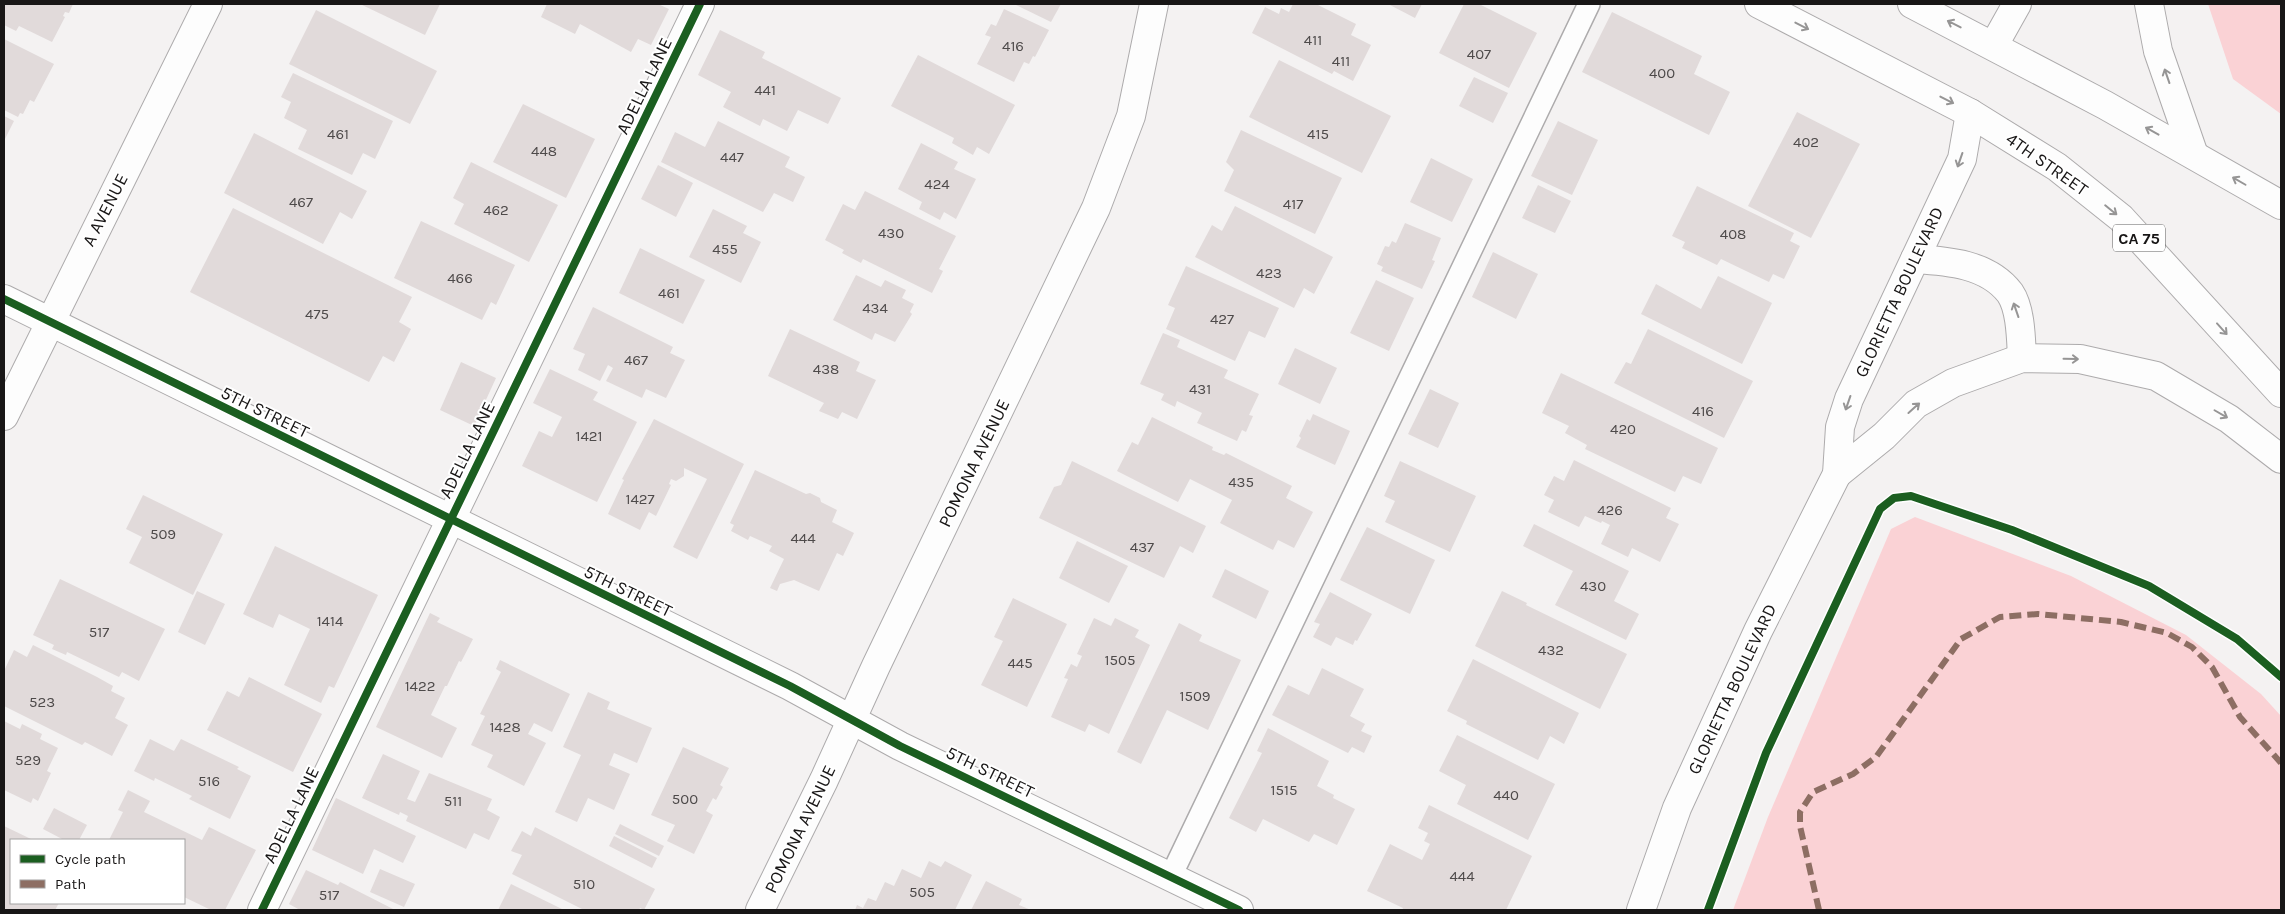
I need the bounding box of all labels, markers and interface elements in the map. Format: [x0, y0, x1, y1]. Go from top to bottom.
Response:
one-way arrow [1946, 19, 1961, 29]
one-way arrow [1794, 22, 1809, 31]
house number: 411 [1304, 31, 1322, 49]
street label: ADELLA LANE [611, 34, 677, 138]
house number: 416 [1002, 37, 1024, 55]
house number: 407 [1467, 45, 1491, 63]
house number: 411 [1332, 52, 1350, 70]
house number: 400 [1649, 64, 1675, 82]
one-way arrow [2162, 69, 2171, 85]
house number: 441 [754, 81, 776, 99]
one-way arrow [1939, 95, 1954, 105]
house number: 461 [327, 125, 349, 143]
house number: 415 [1307, 125, 1329, 143]
one-way arrow [2145, 126, 2159, 136]
street label: 4TH STREET [2002, 128, 2092, 200]
house number: 402 [1793, 133, 1819, 151]
house number: 448 [531, 142, 557, 160]
house number: 447 [720, 148, 744, 166]
one-way arrow [1955, 152, 1964, 167]
street label: A AVENUE [77, 170, 133, 250]
house number: 424 [924, 175, 950, 193]
one-way arrow [2232, 176, 2247, 185]
house number: 467 [289, 193, 313, 211]
house number: 417 [1283, 195, 1303, 213]
house number: 462 [483, 201, 509, 219]
street label: GLORIETTA BOULEVARD [1850, 203, 1948, 381]
one-way arrow [2104, 205, 2118, 215]
house number: 430 [878, 224, 904, 242]
road number: CA 75 [2113, 224, 2165, 252]
house number: 408 [1720, 225, 1746, 243]
house number: 455 [712, 240, 738, 258]
house number: 423 [1256, 264, 1282, 282]
house number: 466 [447, 269, 473, 287]
house number: 461 [658, 284, 680, 302]
house number: 434 [862, 299, 888, 317]
one-way arrow [2011, 303, 2020, 318]
house number: 475 [305, 305, 329, 323]
house number: 427 [1210, 310, 1234, 328]
one-way arrow [2216, 322, 2228, 335]
house number: 467 [624, 351, 648, 369]
one-way arrow [2062, 354, 2078, 364]
house number: 438 [813, 360, 839, 378]
house number: 431 [1189, 380, 1211, 398]
street label: 5TH STREET [217, 381, 313, 443]
street label: POMONA AVENUE [934, 395, 1014, 531]
one-way arrow [1843, 395, 1852, 410]
street label: ADELLA LANE [434, 398, 500, 502]
house number: 416 [1692, 402, 1714, 420]
one-way arrow [1907, 402, 1920, 413]
one-way arrow [2214, 409, 2229, 419]
house number: 420 [1610, 420, 1636, 438]
house number: 1421 [576, 427, 603, 445]
house number: 435 [1228, 473, 1254, 491]
house number: 1427 [625, 490, 655, 508]
house number: 426 [1597, 501, 1623, 519]
house number: 509 [150, 525, 176, 543]
house number: 444 [790, 529, 816, 547]
house number: 437 [1130, 538, 1154, 556]
street label: 5TH STREET [580, 560, 676, 622]
house number: 430 [1580, 577, 1606, 595]
street label: GLORIETTA BOULEVARD [1683, 600, 1781, 778]
house number: 1414 [317, 612, 344, 630]
house number: 517 [89, 623, 109, 641]
house number: 432 [1538, 641, 1564, 659]
house number: 1505 [1105, 651, 1135, 669]
house number: 445 [1007, 654, 1033, 672]
house number: 1422 [405, 677, 435, 695]
house number: 1509 [1179, 687, 1211, 705]
house number: 523 [29, 693, 55, 711]
house number: 1428 [489, 718, 521, 736]
street label: 5TH STREET [942, 741, 1038, 803]
house number: 529 [15, 751, 41, 769]
street label: POMONA AVENUE [760, 761, 840, 897]
street label: ADELLA LANE [258, 763, 324, 867]
house number: 516 [198, 772, 220, 790]
house number: 1515 [1271, 781, 1297, 799]
house number: 440 [1493, 786, 1519, 804]
house number: 500 [672, 790, 698, 808]
house number: 511 [444, 792, 462, 810]
legend [10, 839, 185, 904]
text: Cycle path [55, 850, 126, 868]
house number: 444 [1449, 867, 1475, 885]
text: Path [55, 875, 86, 893]
house number: 510 [573, 875, 595, 893]
house number: 505 [909, 883, 935, 901]
house number: 517 [319, 886, 339, 904]

